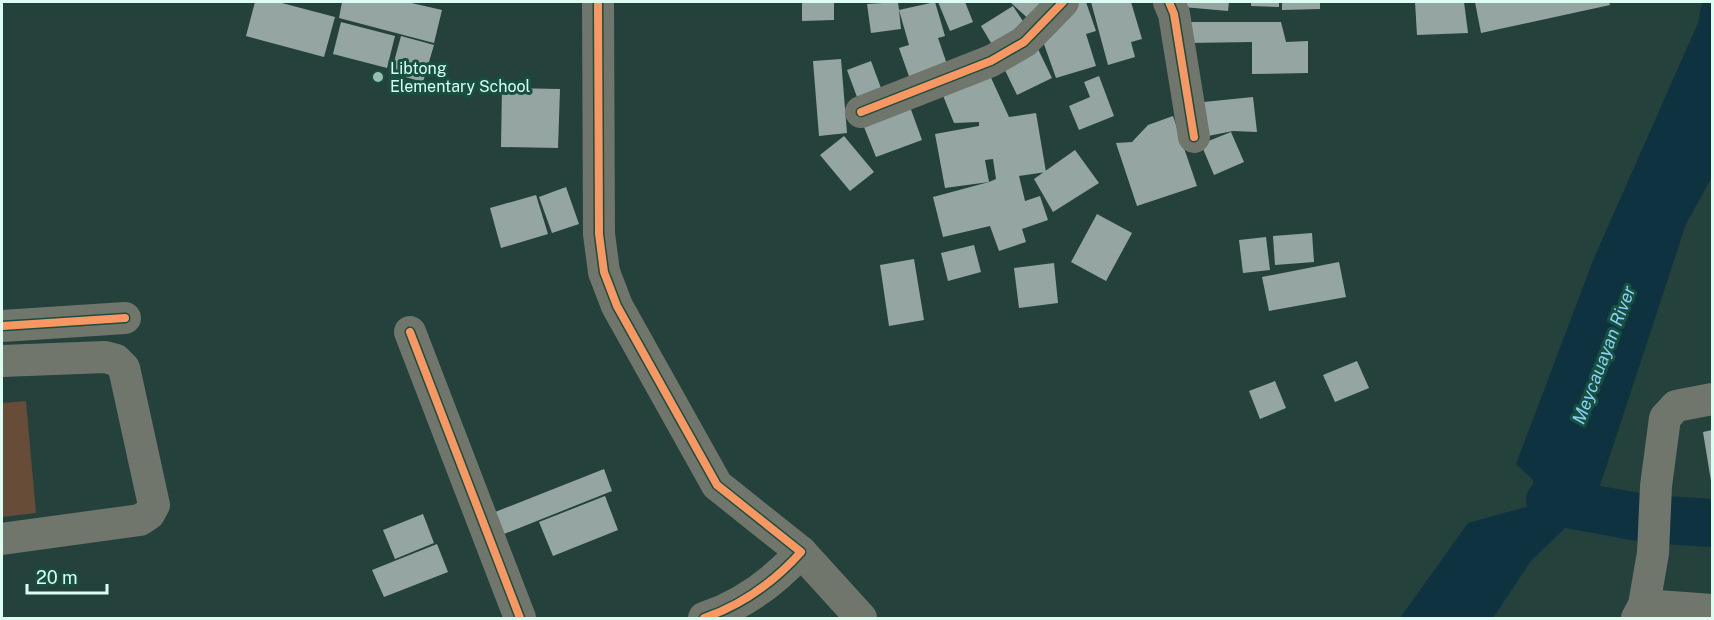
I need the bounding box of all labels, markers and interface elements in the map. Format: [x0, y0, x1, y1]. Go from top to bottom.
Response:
place label: Libtong Elementary School [390, 59, 531, 96]
marker: Libtong Elementary School [371, 70, 385, 84]
water label: Meycauayan River [1568, 283, 1640, 427]
scale bar [27, 557, 106, 595]
text: 20 m [36, 567, 78, 588]

